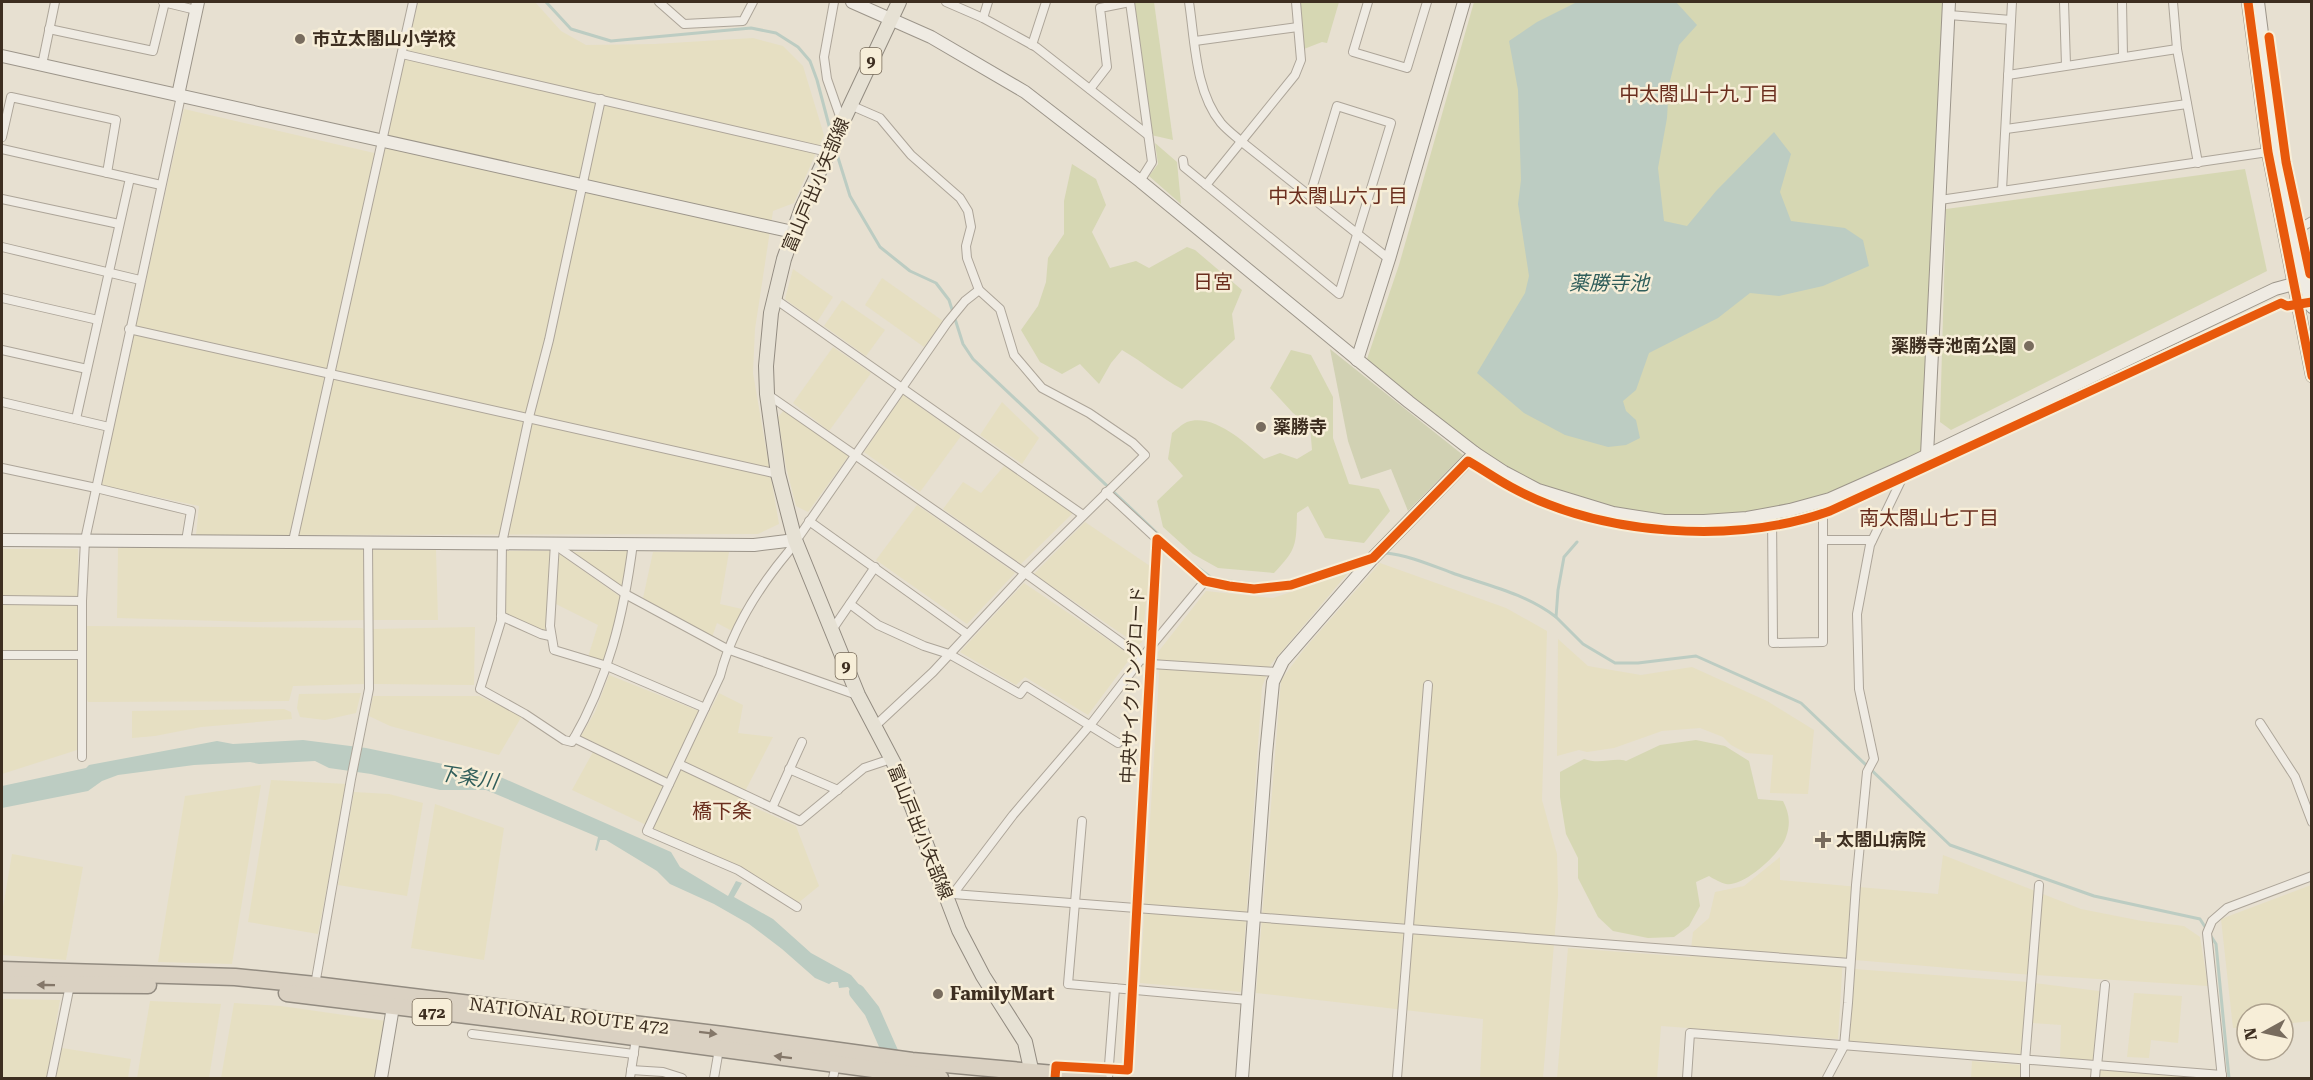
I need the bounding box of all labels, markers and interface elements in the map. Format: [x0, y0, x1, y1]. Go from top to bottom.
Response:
place label: 市立太閤山小学校 [312, 28, 456, 49]
marker: 市立太閤山小学校 [293, 32, 307, 46]
road number: 9 [860, 48, 882, 74]
district label: 中太閤山十九丁目 [1619, 82, 1779, 106]
street label: 富山戸出小矢部線 [778, 114, 853, 255]
district label: 中太閤山六丁目 [1268, 184, 1408, 208]
district label: 日宮 [1193, 270, 1233, 294]
water label: 薬勝寺池 [1569, 271, 1651, 295]
place label: 薬勝寺池南公園 [1891, 335, 2017, 356]
marker: 薬勝寺池南公園 [2022, 339, 2036, 353]
place label: 薬勝寺 [1273, 416, 1327, 437]
marker: 薬勝寺 [1254, 420, 1268, 434]
district label: 南太閤山七丁目 [1859, 506, 1999, 530]
street label: 中央サイクリングロード [1117, 586, 1148, 784]
road number: 9 [836, 653, 856, 679]
water label: 下条川 [436, 760, 501, 794]
street label: 富山戸出小矢部線 [884, 761, 957, 903]
district label: 橋下条 [692, 799, 752, 823]
place label: 太閤山病院 [1836, 829, 1926, 850]
marker: 太閤山病院 [1814, 831, 1832, 849]
one-way arrow [36, 980, 55, 989]
place label: FamilyMart [950, 983, 1055, 1004]
marker: FamilyMart [931, 987, 945, 1001]
street label: NATIONAL ROUTE 472 [468, 993, 670, 1038]
road number: 472 [412, 999, 452, 1025]
north arrow [2235, 1002, 2295, 1062]
text: N [2240, 1027, 2261, 1041]
one-way arrow [698, 1028, 717, 1038]
one-way arrow [773, 1052, 792, 1062]

